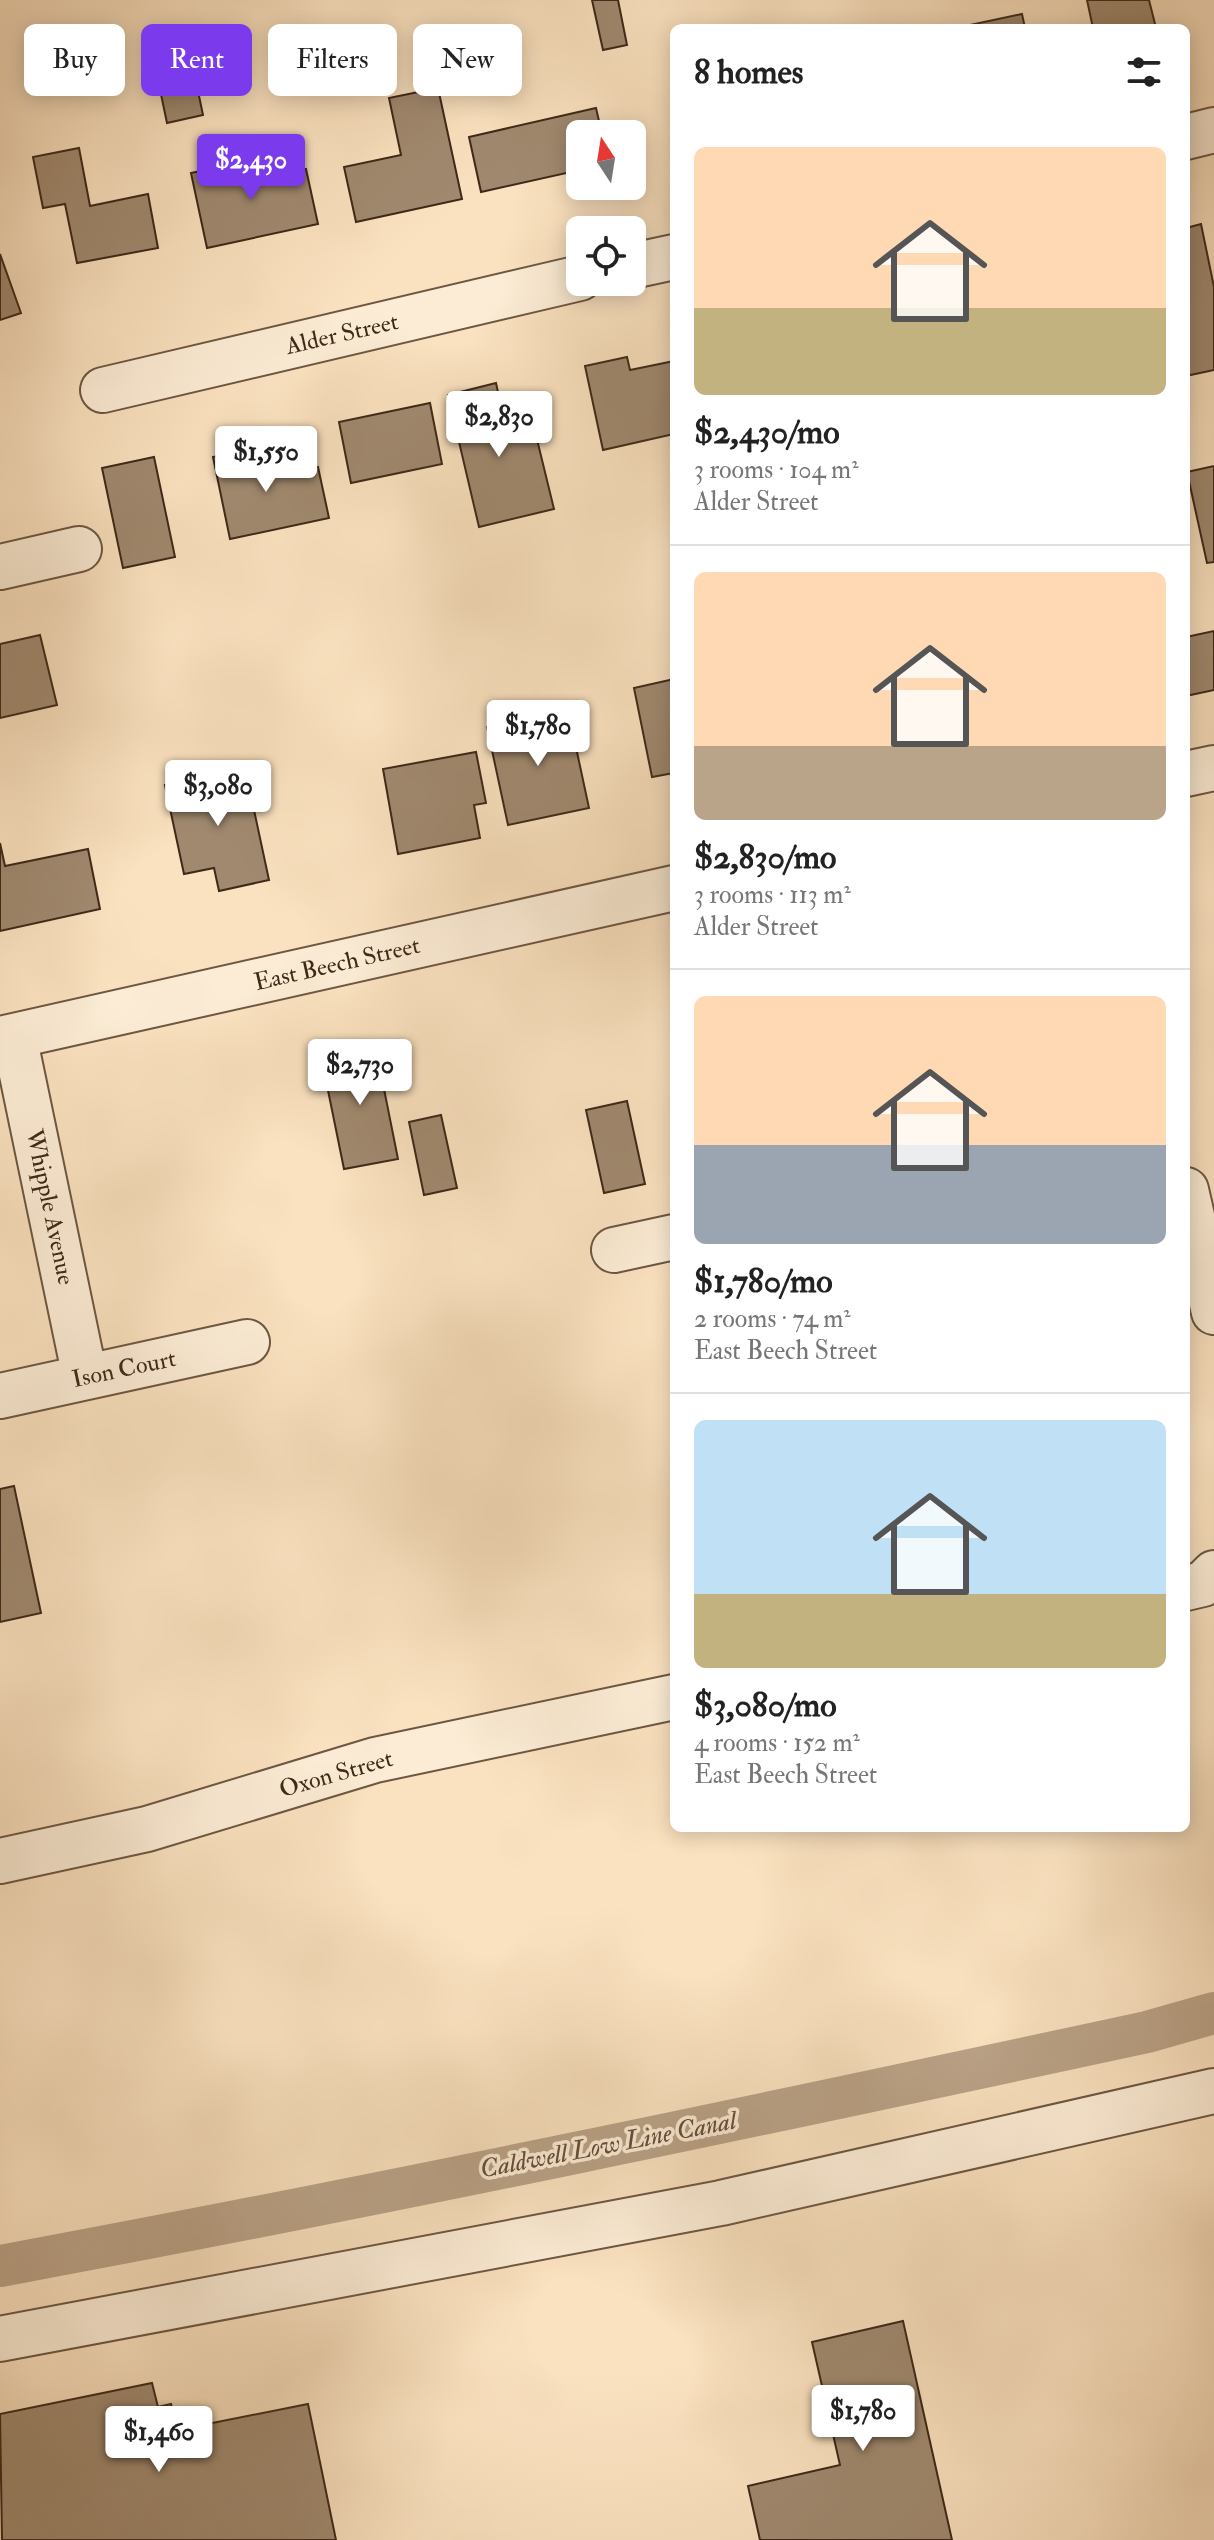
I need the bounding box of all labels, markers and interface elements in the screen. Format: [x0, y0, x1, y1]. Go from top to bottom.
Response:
chip: Buy [24, 24, 125, 96]
chip: Rent [141, 24, 252, 96]
chip: Filters [268, 24, 397, 96]
chip: New [413, 24, 522, 96]
icon: filters [1122, 50, 1166, 94]
text: 8 homes [694, 51, 803, 94]
north arrow [566, 120, 646, 200]
map controls [566, 120, 646, 296]
pin: $2,430 [186, 134, 316, 202]
text: $2,430 [215, 144, 287, 176]
icon: home [858, 199, 1002, 343]
button: locate [566, 216, 646, 296]
street label: Alder Street [282, 306, 402, 362]
pin: $2,830 [434, 391, 564, 459]
text: $2,830 [464, 401, 534, 433]
text: $2,430/mo [694, 411, 840, 454]
pin: $1,550 [201, 426, 331, 494]
text: $1,550 [233, 436, 299, 468]
text: 3 rooms · 104 m² [694, 454, 859, 486]
text: Alder Street [694, 486, 819, 518]
icon: home [858, 624, 1002, 768]
pin: $1,780 [473, 700, 603, 768]
text: $1,780 [505, 710, 571, 742]
pin: $3,080 [153, 760, 283, 828]
text: $3,080 [183, 770, 253, 802]
text: $2,830/mo [694, 836, 836, 879]
text: 3 rooms · 113 m² [694, 879, 851, 911]
text: Alder Street [694, 911, 819, 943]
street label: East Beech Street [251, 930, 423, 998]
pin: $2,730 [295, 1039, 425, 1107]
icon: home [858, 1048, 1002, 1192]
text: $2,730 [326, 1049, 394, 1081]
street label: Whipple Avenue [18, 1125, 82, 1288]
text: $1,780/mo [694, 1260, 833, 1303]
text: 2 rooms · 74 m² [694, 1303, 851, 1335]
text: East Beech Street [694, 1335, 877, 1367]
street label: Ison Court [69, 1343, 179, 1395]
icon: home [858, 1472, 1002, 1616]
text: $3,080/mo [694, 1684, 837, 1727]
text: 4 rooms · 152 m² [694, 1727, 860, 1759]
street label: Oxon Street [276, 1743, 397, 1805]
text: East Beech Street [694, 1759, 877, 1791]
water label: Caldwell Low Line Canal [477, 2104, 741, 2186]
pin: $1,780 [798, 2385, 928, 2453]
text: $1,780 [830, 2395, 896, 2427]
pin: $1,460 [94, 2406, 224, 2474]
text: $1,460 [123, 2416, 195, 2448]

